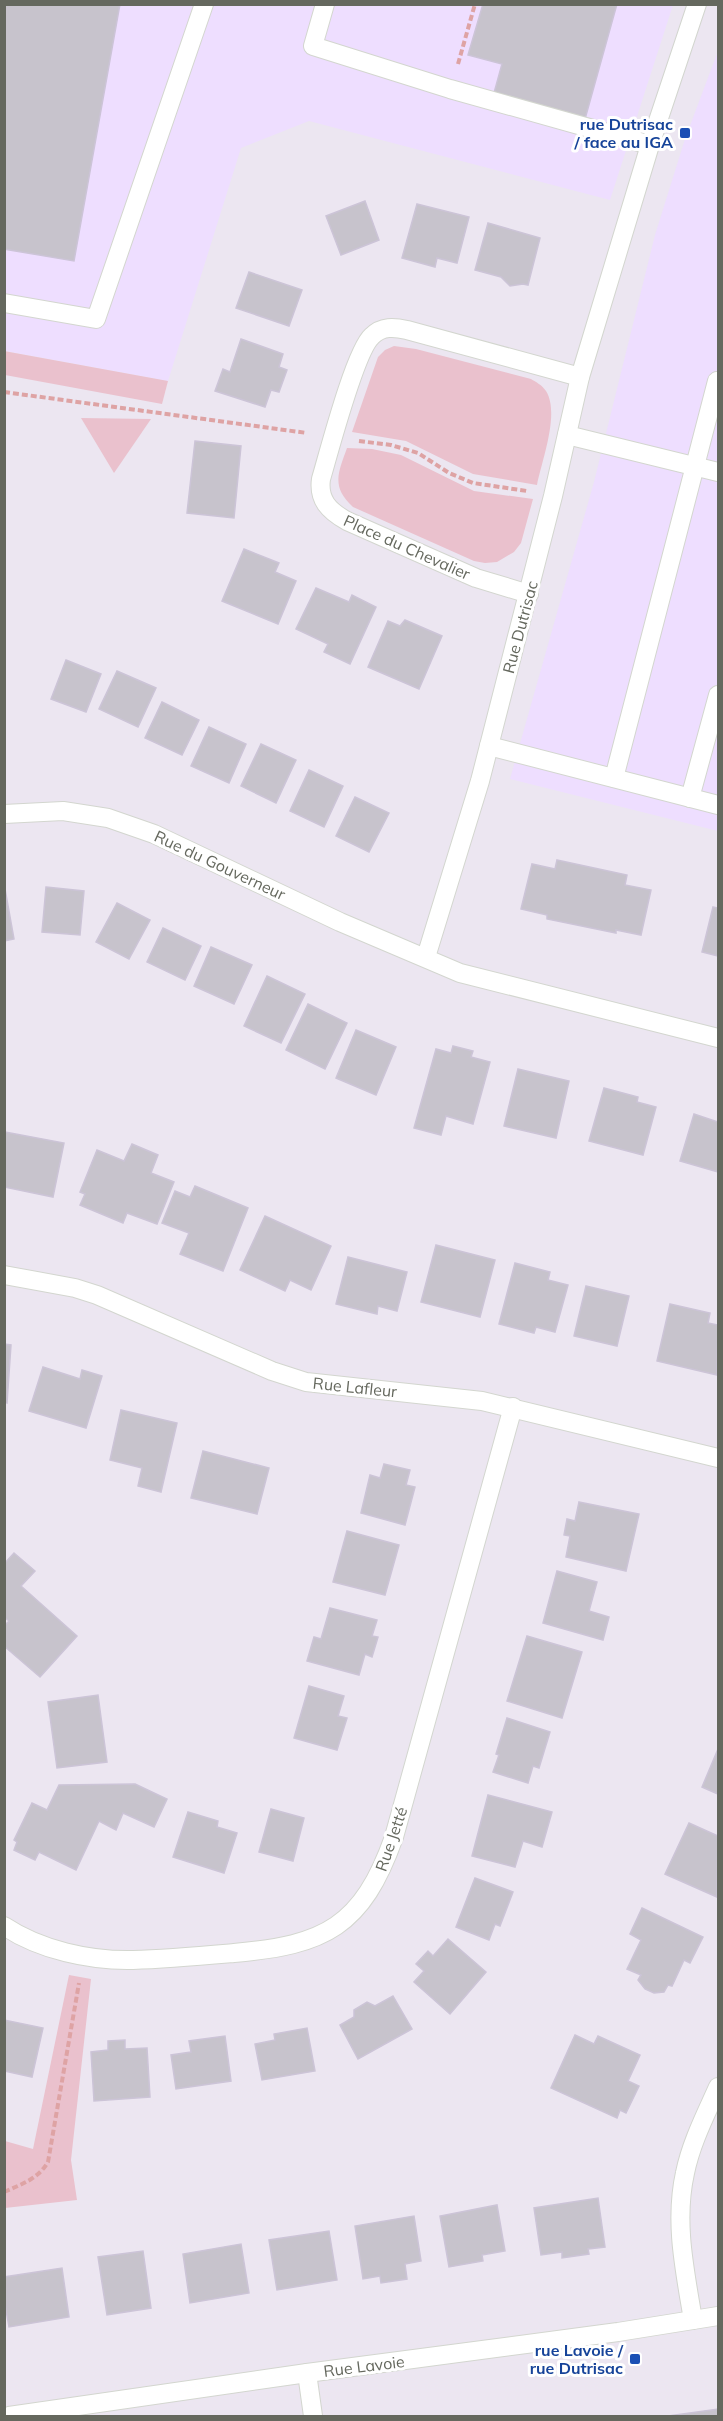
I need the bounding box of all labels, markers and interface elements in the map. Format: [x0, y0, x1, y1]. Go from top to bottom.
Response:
place label: rue Dutrisac / face au IGA [574, 114, 673, 152]
marker: rue Dutrisac / face au IGA [678, 126, 692, 140]
street label: Place du Chevalier [341, 510, 474, 584]
street label: Rue Dutrisac [498, 578, 542, 675]
street label: Rue du Gouverneur [151, 826, 289, 904]
street label: Rue Lafleur [312, 1373, 398, 1401]
street label: Rue Jetté [371, 1804, 411, 1874]
place label: rue Lavoie / rue Dutrisac [530, 2340, 624, 2378]
street label: Rue Lavoie [322, 2351, 406, 2381]
marker: rue Lavoie / rue Dutrisac [628, 2352, 642, 2366]

